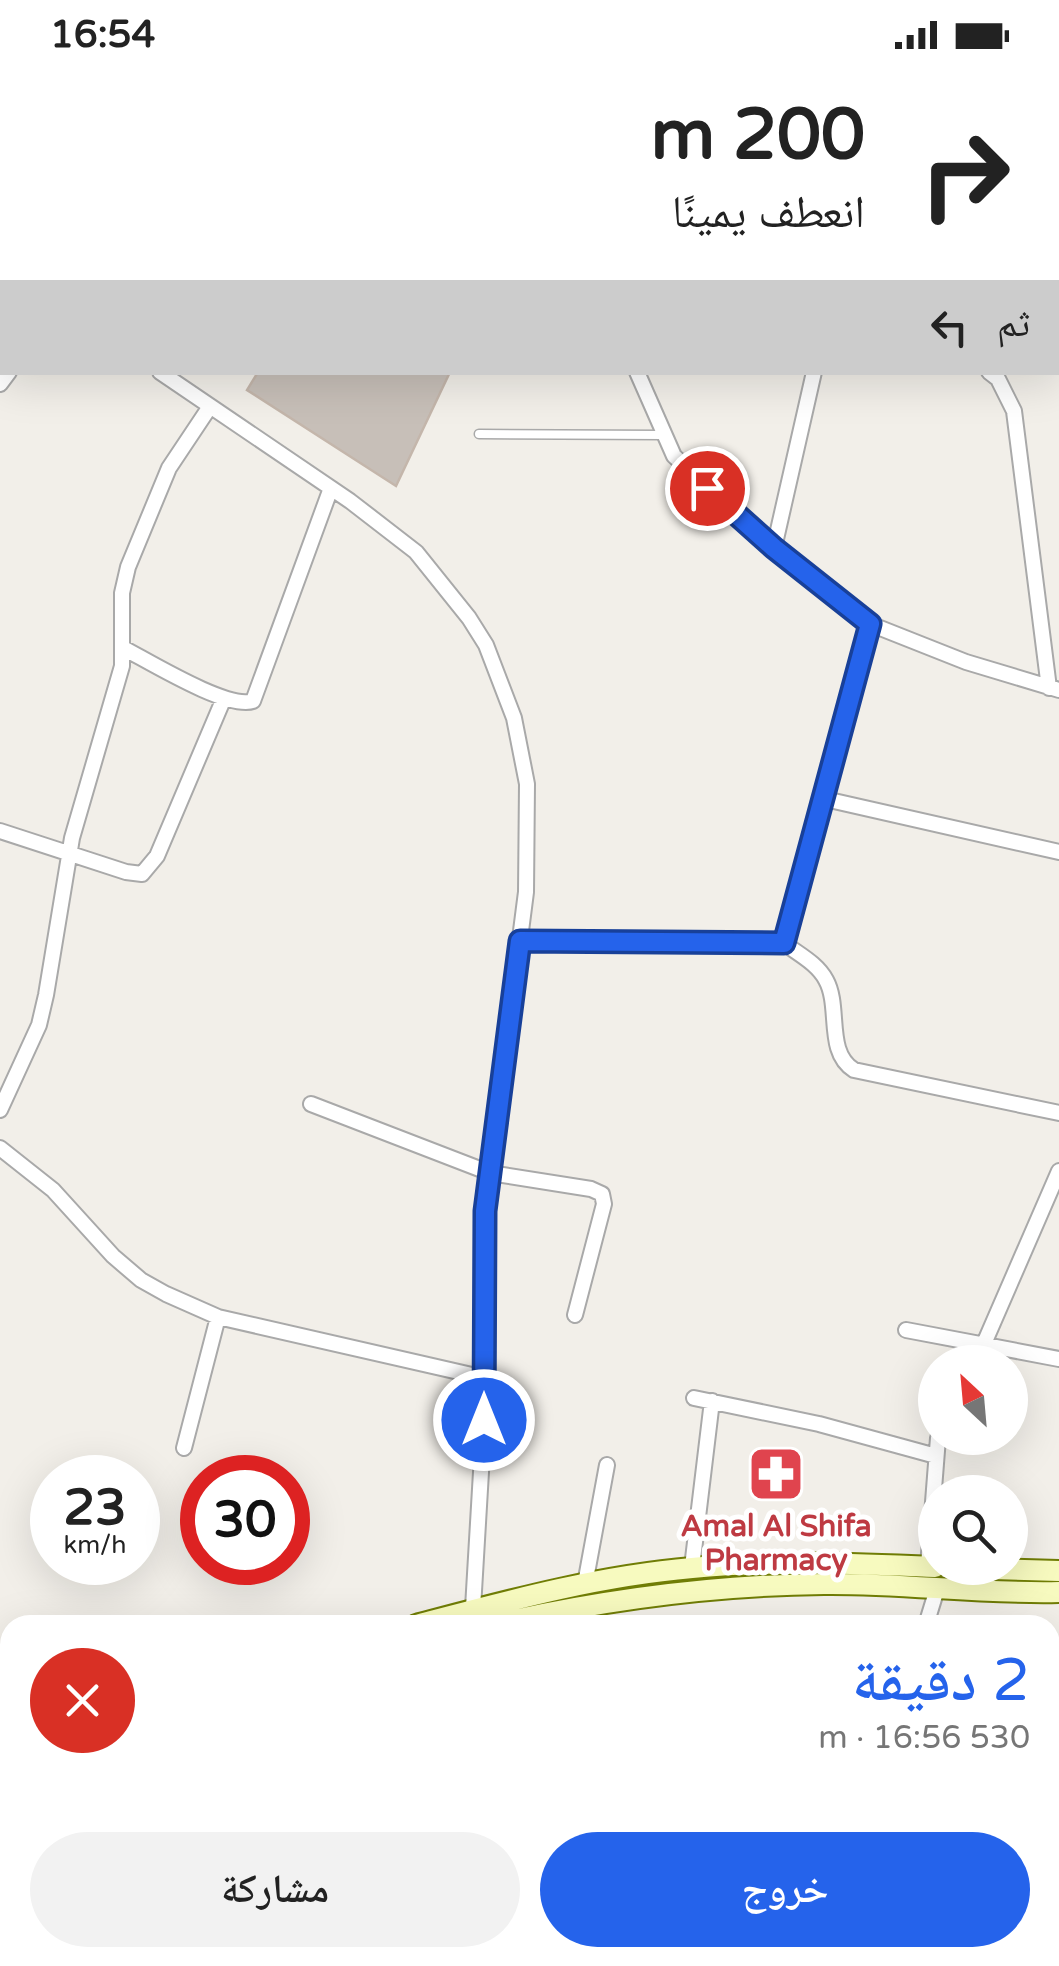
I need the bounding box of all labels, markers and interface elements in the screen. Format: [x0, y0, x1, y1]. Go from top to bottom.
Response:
text: 16:54 [50, 12, 155, 58]
text: 200 m [651, 94, 865, 178]
icon: right [900, 110, 1030, 240]
text: انعطف يمينًا [672, 186, 865, 240]
icon: left [922, 300, 977, 355]
text: ثم [997, 301, 1030, 347]
pin [665, 446, 750, 531]
icon: arrive [680, 461, 735, 516]
north arrow [918, 1345, 1028, 1455]
map controls [918, 1345, 1028, 1585]
position arrow [432, 1368, 536, 1472]
pharmacy icon: Amal Al Shifa Pharmacy [746, 1444, 806, 1504]
speed limit sign: 30 [180, 1455, 310, 1585]
button: search [918, 1475, 1028, 1585]
text: 23 [64, 1478, 126, 1538]
place label: Amal Al Shifa Pharmacy [680, 1508, 872, 1579]
text: km/h [64, 1530, 126, 1560]
text: 2 دقيقة [852, 1645, 1030, 1717]
button: close [30, 1648, 135, 1753]
text: 530 m · 16:56 [818, 1719, 1030, 1757]
button: مشاركة [30, 1832, 520, 1947]
button: خروج [540, 1832, 1030, 1947]

